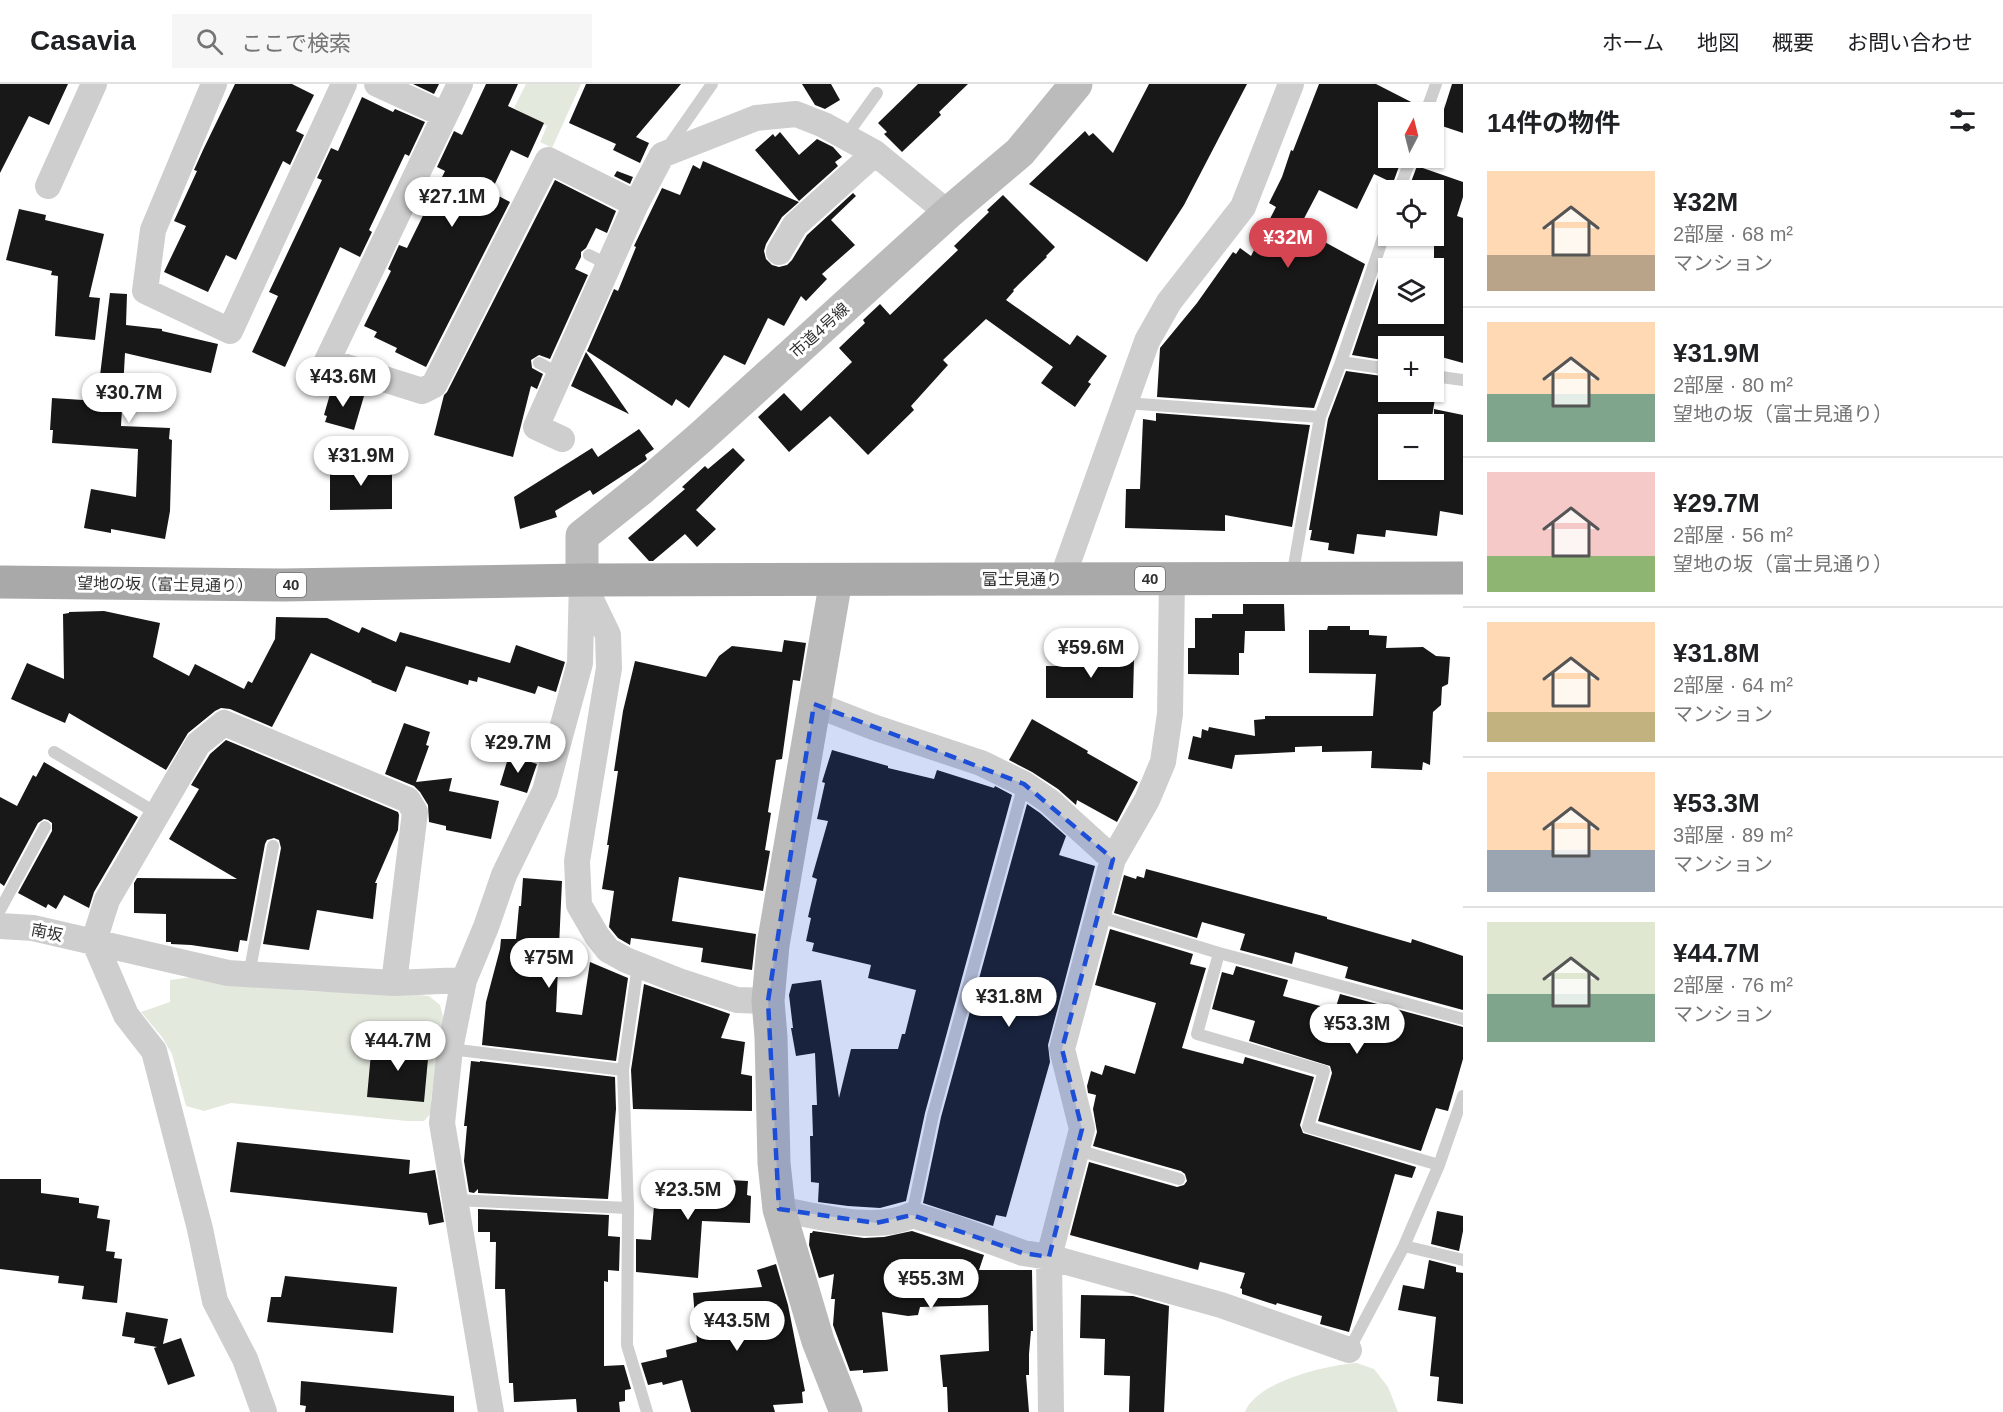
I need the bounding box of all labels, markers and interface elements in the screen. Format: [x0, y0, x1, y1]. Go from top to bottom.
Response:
search box [172, 14, 592, 68]
text: Casavia [30, 25, 136, 56]
icon: search [193, 25, 226, 58]
text: ここで検索 [241, 31, 351, 56]
text: ホーム [1602, 31, 1664, 54]
text: 地図 [1697, 31, 1739, 54]
text: 概要 [1772, 31, 1814, 54]
text: お問い合わせ [1847, 31, 1973, 54]
north arrow [1378, 102, 1444, 168]
map controls [1378, 102, 1444, 480]
icon: filters [1946, 104, 1979, 137]
text: 14件の物件 [1487, 108, 1620, 138]
pin: ¥27.1M [403, 177, 501, 228]
button: locate [1378, 180, 1444, 246]
text: ¥27.1M [419, 185, 485, 207]
text: ¥32M [1673, 187, 1738, 217]
icon: home [1535, 195, 1607, 267]
pin: ¥32M [1252, 218, 1324, 269]
text: 2部屋 · 68 m² [1673, 223, 1793, 245]
text: ¥32M [1263, 226, 1313, 248]
text: マンション [1673, 252, 1773, 274]
button: layers [1378, 258, 1444, 324]
street label: 市道4号線 [787, 300, 852, 361]
button: + [1378, 336, 1444, 402]
text: ¥31.9M [1673, 338, 1760, 368]
icon: home [1535, 346, 1607, 418]
pin: ¥43.6M [294, 357, 392, 408]
text: ¥43.6M [310, 365, 376, 387]
pin: ¥30.7M [80, 373, 178, 424]
text: 2部屋 · 80 m² [1673, 374, 1793, 396]
text: ¥30.7M [96, 381, 162, 403]
text: 望地の坂（富士見通り） [1673, 403, 1893, 425]
button: − [1378, 414, 1444, 480]
pin: ¥31.9M [312, 436, 410, 487]
text: ¥31.9M [328, 444, 394, 466]
text: ¥29.7M [1673, 488, 1760, 518]
icon: home [1535, 496, 1607, 568]
text: 2部屋 · 56 m² [1673, 524, 1793, 546]
text: 望地の坂（富士見通り） [1673, 553, 1893, 575]
road number: 40 [1135, 567, 1165, 591]
street label: 富士見通り [982, 571, 1062, 588]
road number: 40 [276, 573, 306, 597]
street label: 望地の坂（富士見通り） [77, 574, 253, 595]
pin: ¥59.6M [1042, 628, 1140, 679]
text: ¥59.6M [1058, 636, 1124, 658]
text: ¥31.8M [1673, 638, 1760, 668]
icon: home [1535, 646, 1607, 718]
text: 2部屋 · 64 m² [1673, 674, 1793, 696]
text: マンション [1673, 703, 1773, 725]
pin: ¥29.7M [469, 723, 567, 774]
text: ¥29.7M [485, 731, 551, 753]
text: ¥53.3M [1673, 788, 1760, 818]
icon: home [1535, 796, 1607, 868]
text: 3部屋 · 89 m² [1673, 824, 1793, 846]
text: マンション [1673, 853, 1773, 875]
street label: 南坂 [30, 921, 64, 944]
pin: ¥75M [513, 938, 585, 989]
text: ¥44.7M [1673, 938, 1760, 968]
text: ¥75M [524, 946, 574, 968]
icon: home [1535, 946, 1607, 1018]
text: 2部屋 · 76 m² [1673, 974, 1793, 996]
pin: ¥31.8M [960, 977, 1058, 1028]
text: ¥31.8M [976, 985, 1042, 1007]
text: マンション [1673, 1003, 1773, 1025]
pin: ¥53.3M [1308, 1004, 1406, 1055]
text: ¥53.3M [1324, 1012, 1390, 1034]
pin: ¥44.7M [349, 1021, 447, 1072]
text: ¥44.7M [365, 1029, 431, 1051]
pin: ¥23.5M [639, 1170, 737, 1221]
text: ¥23.5M [655, 1178, 721, 1200]
pin: ¥55.3M [882, 1259, 980, 1310]
text: ¥55.3M [898, 1267, 964, 1289]
pin: ¥43.5M [688, 1301, 786, 1352]
text: ¥43.5M [704, 1309, 770, 1331]

